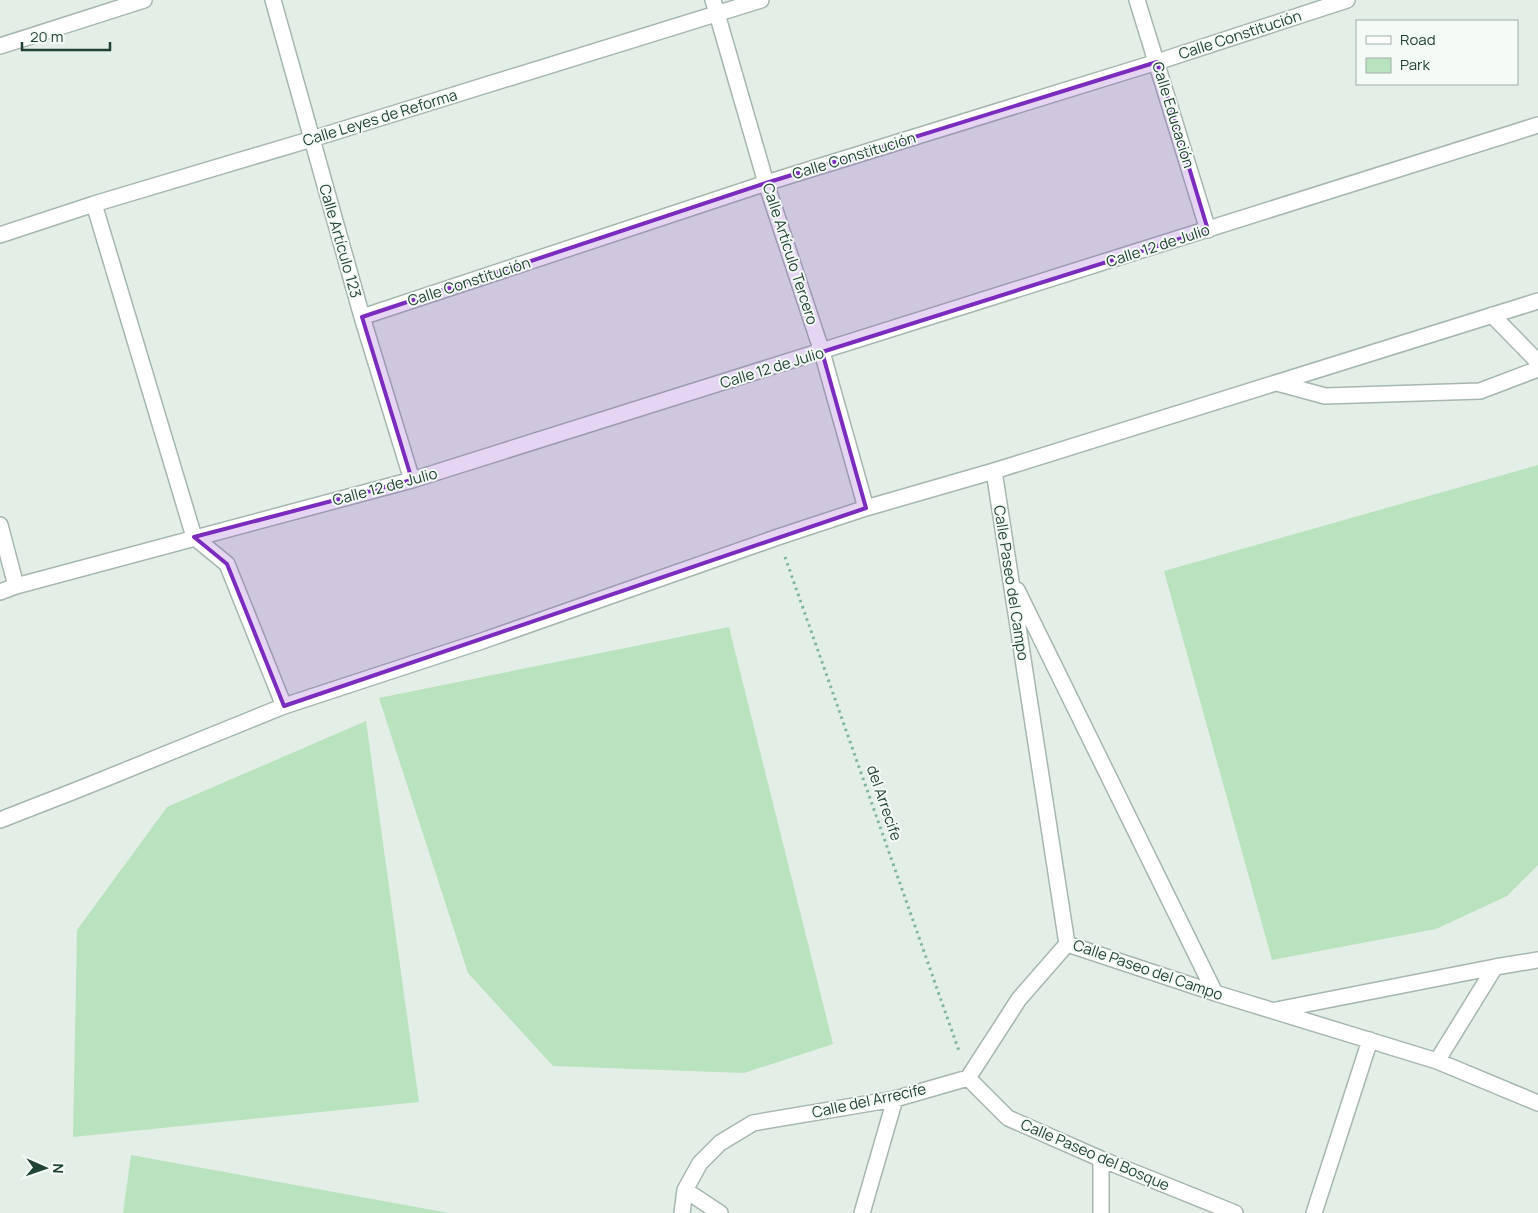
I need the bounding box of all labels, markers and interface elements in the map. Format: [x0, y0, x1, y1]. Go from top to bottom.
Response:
street label: Calle Constitución [1176, 5, 1304, 64]
scale bar [22, 20, 110, 52]
legend [1356, 20, 1518, 85]
text: 20 m [30, 26, 63, 47]
text: Road [1400, 29, 1436, 50]
text: Park [1400, 54, 1430, 75]
street label: Calle Educación [1147, 59, 1200, 171]
street label: Calle Leyes de Reforma [300, 84, 460, 151]
street label: Calle Constitución [790, 127, 918, 184]
street label: Calle Artículo Tercero [758, 180, 823, 327]
street label: Calle Artículo 123 [314, 181, 367, 300]
street label: Calle 12 de Julio [1103, 219, 1212, 272]
street label: Calle Constitución [405, 252, 533, 311]
street label: Calle 12 de Julio [717, 342, 827, 393]
street label: Calle 12 de Julio [330, 462, 440, 511]
street label: Calle Paseo del Campo [989, 504, 1034, 662]
street label: del Arrecife [862, 762, 907, 844]
street label: Calle Paseo del Campo [1070, 934, 1226, 1005]
street label: Calle del Arrecife [810, 1078, 928, 1123]
street label: Calle Paseo del Bosque [1017, 1114, 1173, 1196]
north arrow [20, 1143, 70, 1193]
text: N [49, 1163, 68, 1174]

